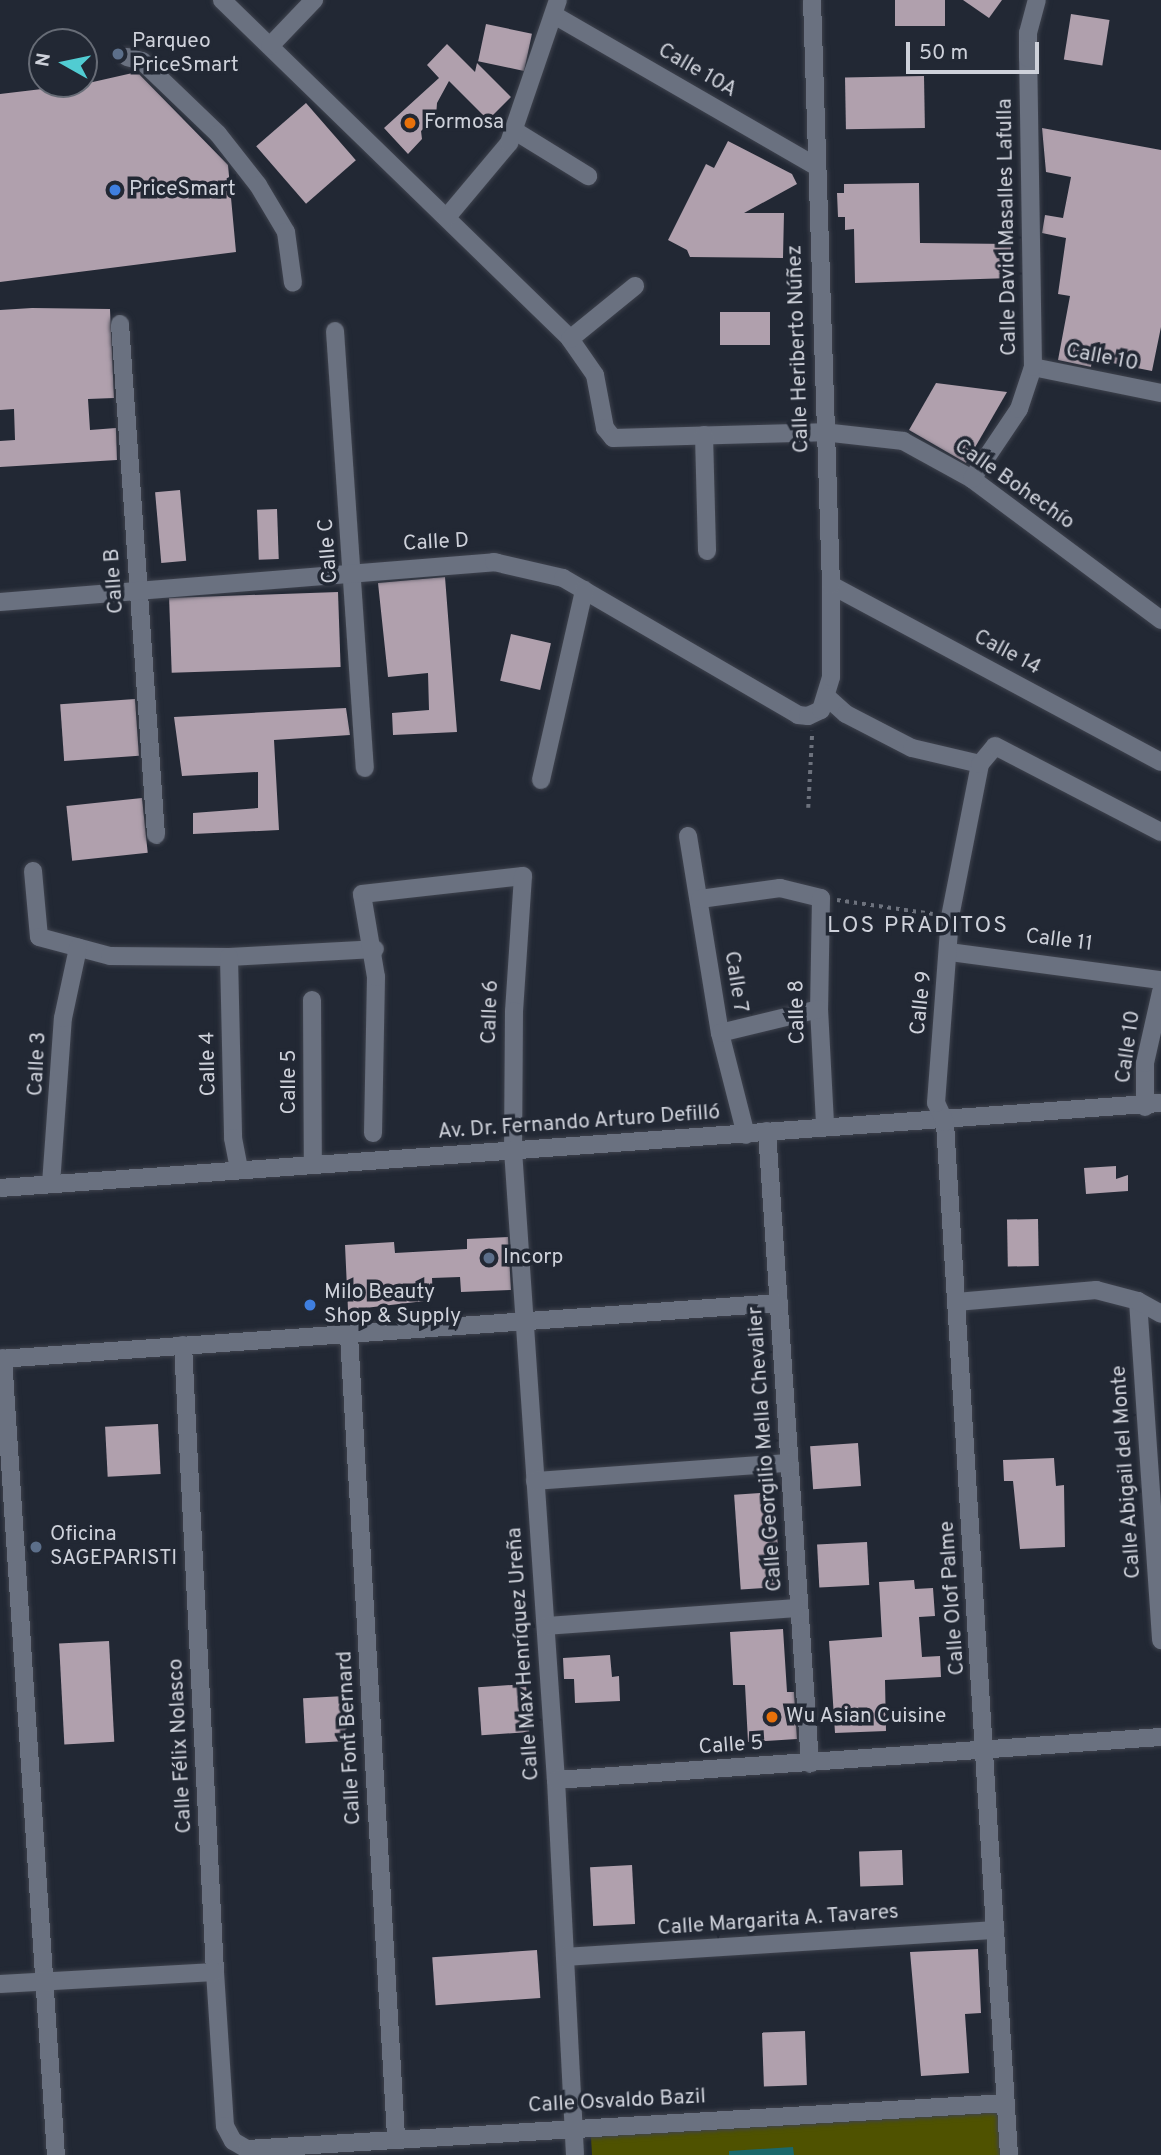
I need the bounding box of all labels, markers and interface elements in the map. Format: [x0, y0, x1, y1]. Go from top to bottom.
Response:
north arrow [28, 28, 98, 98]
scale bar [909, 28, 1042, 72]
place label: Parqueo PriceSmart [132, 29, 239, 79]
street label: Calle 10A [653, 38, 741, 104]
text: 50 m [919, 40, 968, 67]
marker: Parqueo PriceSmart [110, 46, 126, 62]
text: N [31, 51, 57, 69]
street label: Calle David Masalles Lafulla [993, 98, 1023, 356]
place label: Formosa [424, 110, 504, 136]
marker: Formosa [402, 115, 418, 131]
place label: PriceSmart [129, 177, 236, 203]
marker: PriceSmart [107, 182, 123, 198]
street label: Calle Heriberto Núñez [783, 245, 815, 453]
street label: Calle 10 [1064, 339, 1140, 377]
street label: Calle Bohechío [949, 434, 1079, 536]
street label: Calle C [314, 517, 344, 585]
street label: Calle D [402, 529, 470, 557]
street label: Calle B [100, 547, 130, 615]
street label: Calle 14 [969, 625, 1045, 681]
district label: LOS PRADITOS [828, 913, 1008, 941]
street label: Calle 11 [1024, 924, 1094, 958]
street label: Calle 7 [718, 949, 752, 1015]
street label: Calle 9 [906, 970, 938, 1036]
street label: Calle 6 [477, 979, 505, 1045]
street label: Calle 8 [785, 979, 811, 1045]
street label: Calle 10 [1111, 1009, 1147, 1085]
street label: Calle 3 [24, 1031, 52, 1097]
street label: Calle 4 [196, 1031, 222, 1097]
street label: Calle 5 [277, 1050, 303, 1114]
street label: Av. Dr. Fernando Arturo Defilló [437, 1101, 721, 1145]
place label: Incorp [503, 1245, 563, 1271]
marker: Incorp [481, 1250, 497, 1266]
place label: Milo Beauty Shop & Supply [324, 1280, 461, 1330]
marker: Milo Beauty Shop & Supply [302, 1297, 318, 1313]
street label: Calle Georgilio Mella Chevalier [743, 1306, 789, 1592]
street label: Calle Abigail del Monte [1107, 1364, 1147, 1580]
street label: Calle Olof Palme [935, 1520, 971, 1676]
place label: Oficina SAGEPARISTI [50, 1522, 177, 1572]
street label: Calle Max Henríquez Ureña [503, 1527, 545, 1781]
marker: Oficina SAGEPARISTI [28, 1539, 44, 1555]
street label: Calle Font Bernard [333, 1650, 367, 1826]
street label: Calle Félix Nolasco [164, 1658, 198, 1834]
place label: Wu Asian Cuisine [786, 1704, 947, 1730]
marker: Wu Asian Cuisine [764, 1709, 780, 1725]
street label: Calle 5 [698, 1731, 764, 1761]
street label: Calle Margarita A. Tavares [656, 1900, 900, 1942]
street label: Calle Osvaldo Bazil [528, 2085, 706, 2119]

